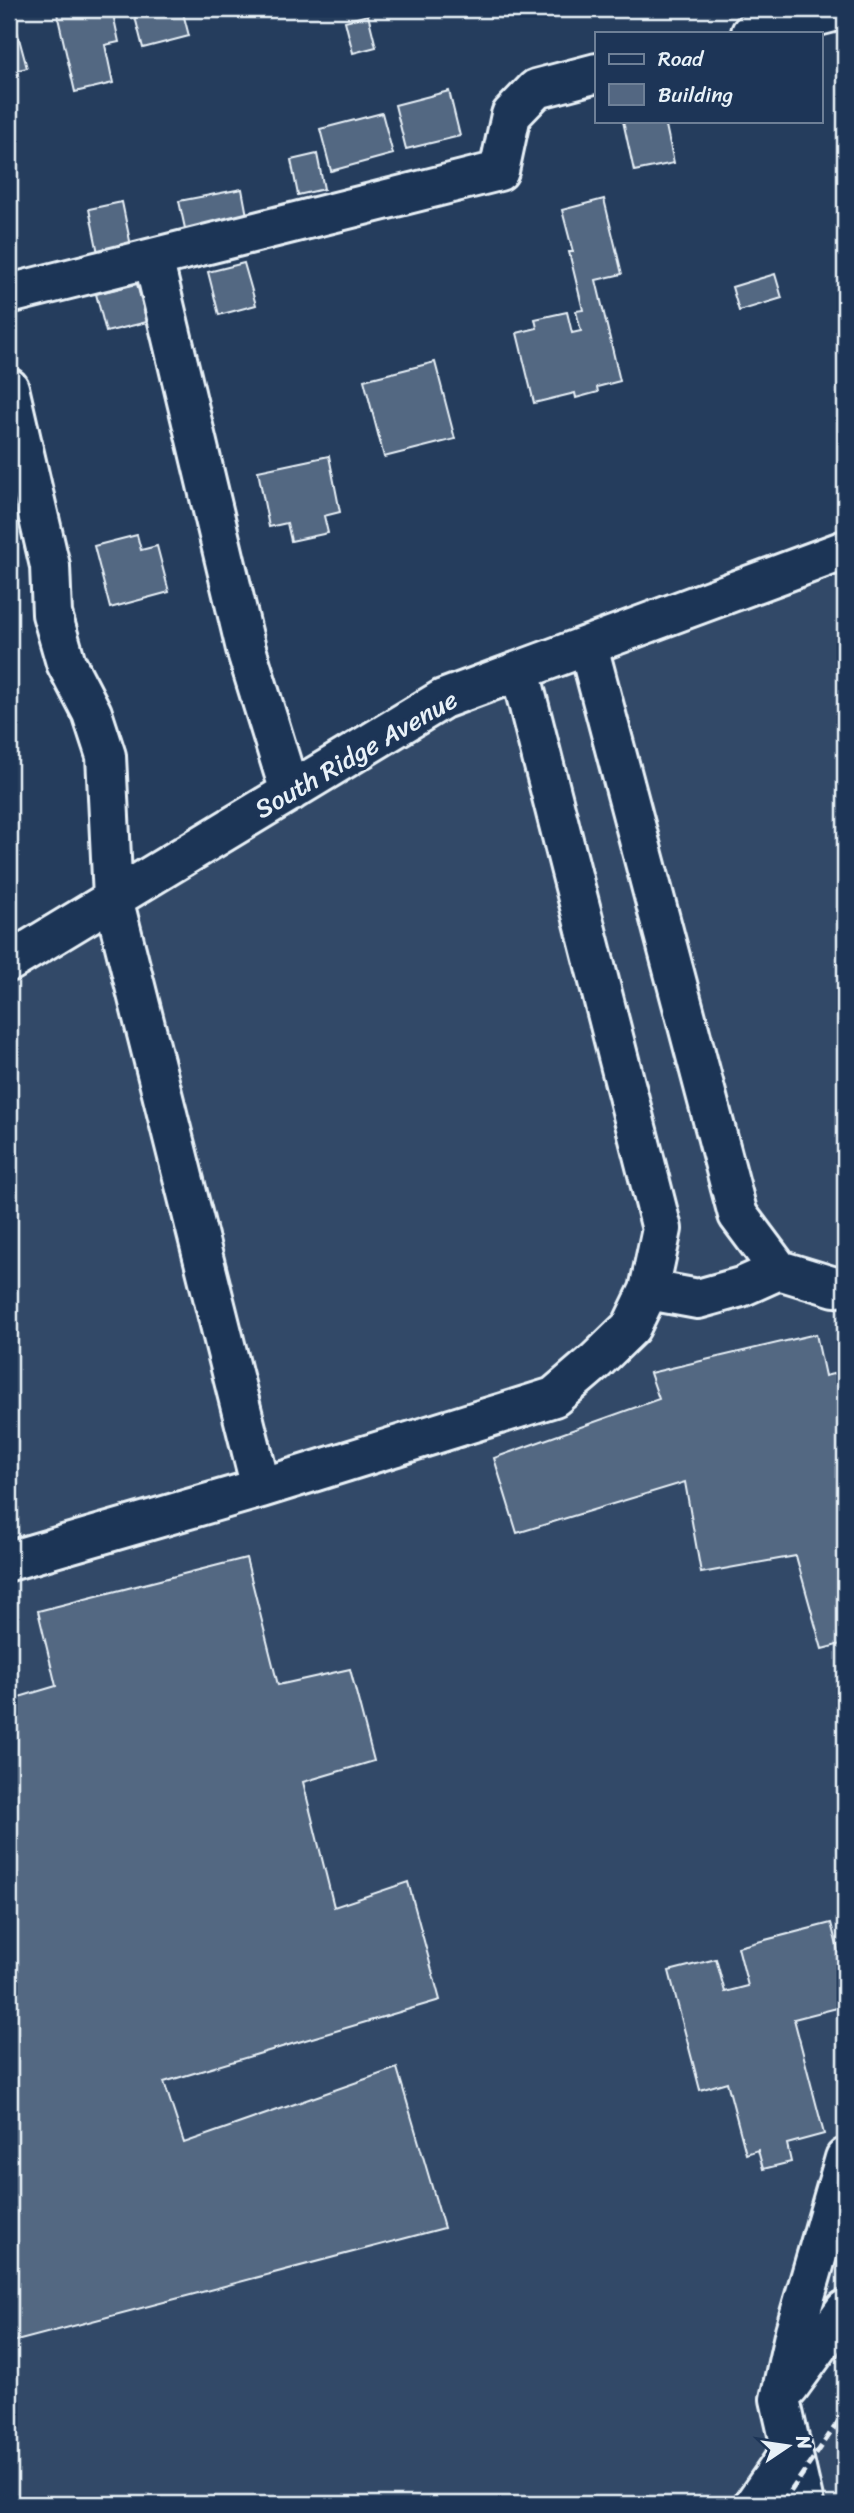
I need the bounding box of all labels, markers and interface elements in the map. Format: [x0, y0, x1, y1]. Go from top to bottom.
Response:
legend [595, 32, 822, 122]
text: Road [658, 40, 705, 78]
text: Building [658, 76, 734, 114]
street label: South Ridge Avenue [245, 677, 467, 831]
north arrow [752, 2412, 822, 2482]
text: N [786, 2431, 822, 2453]

